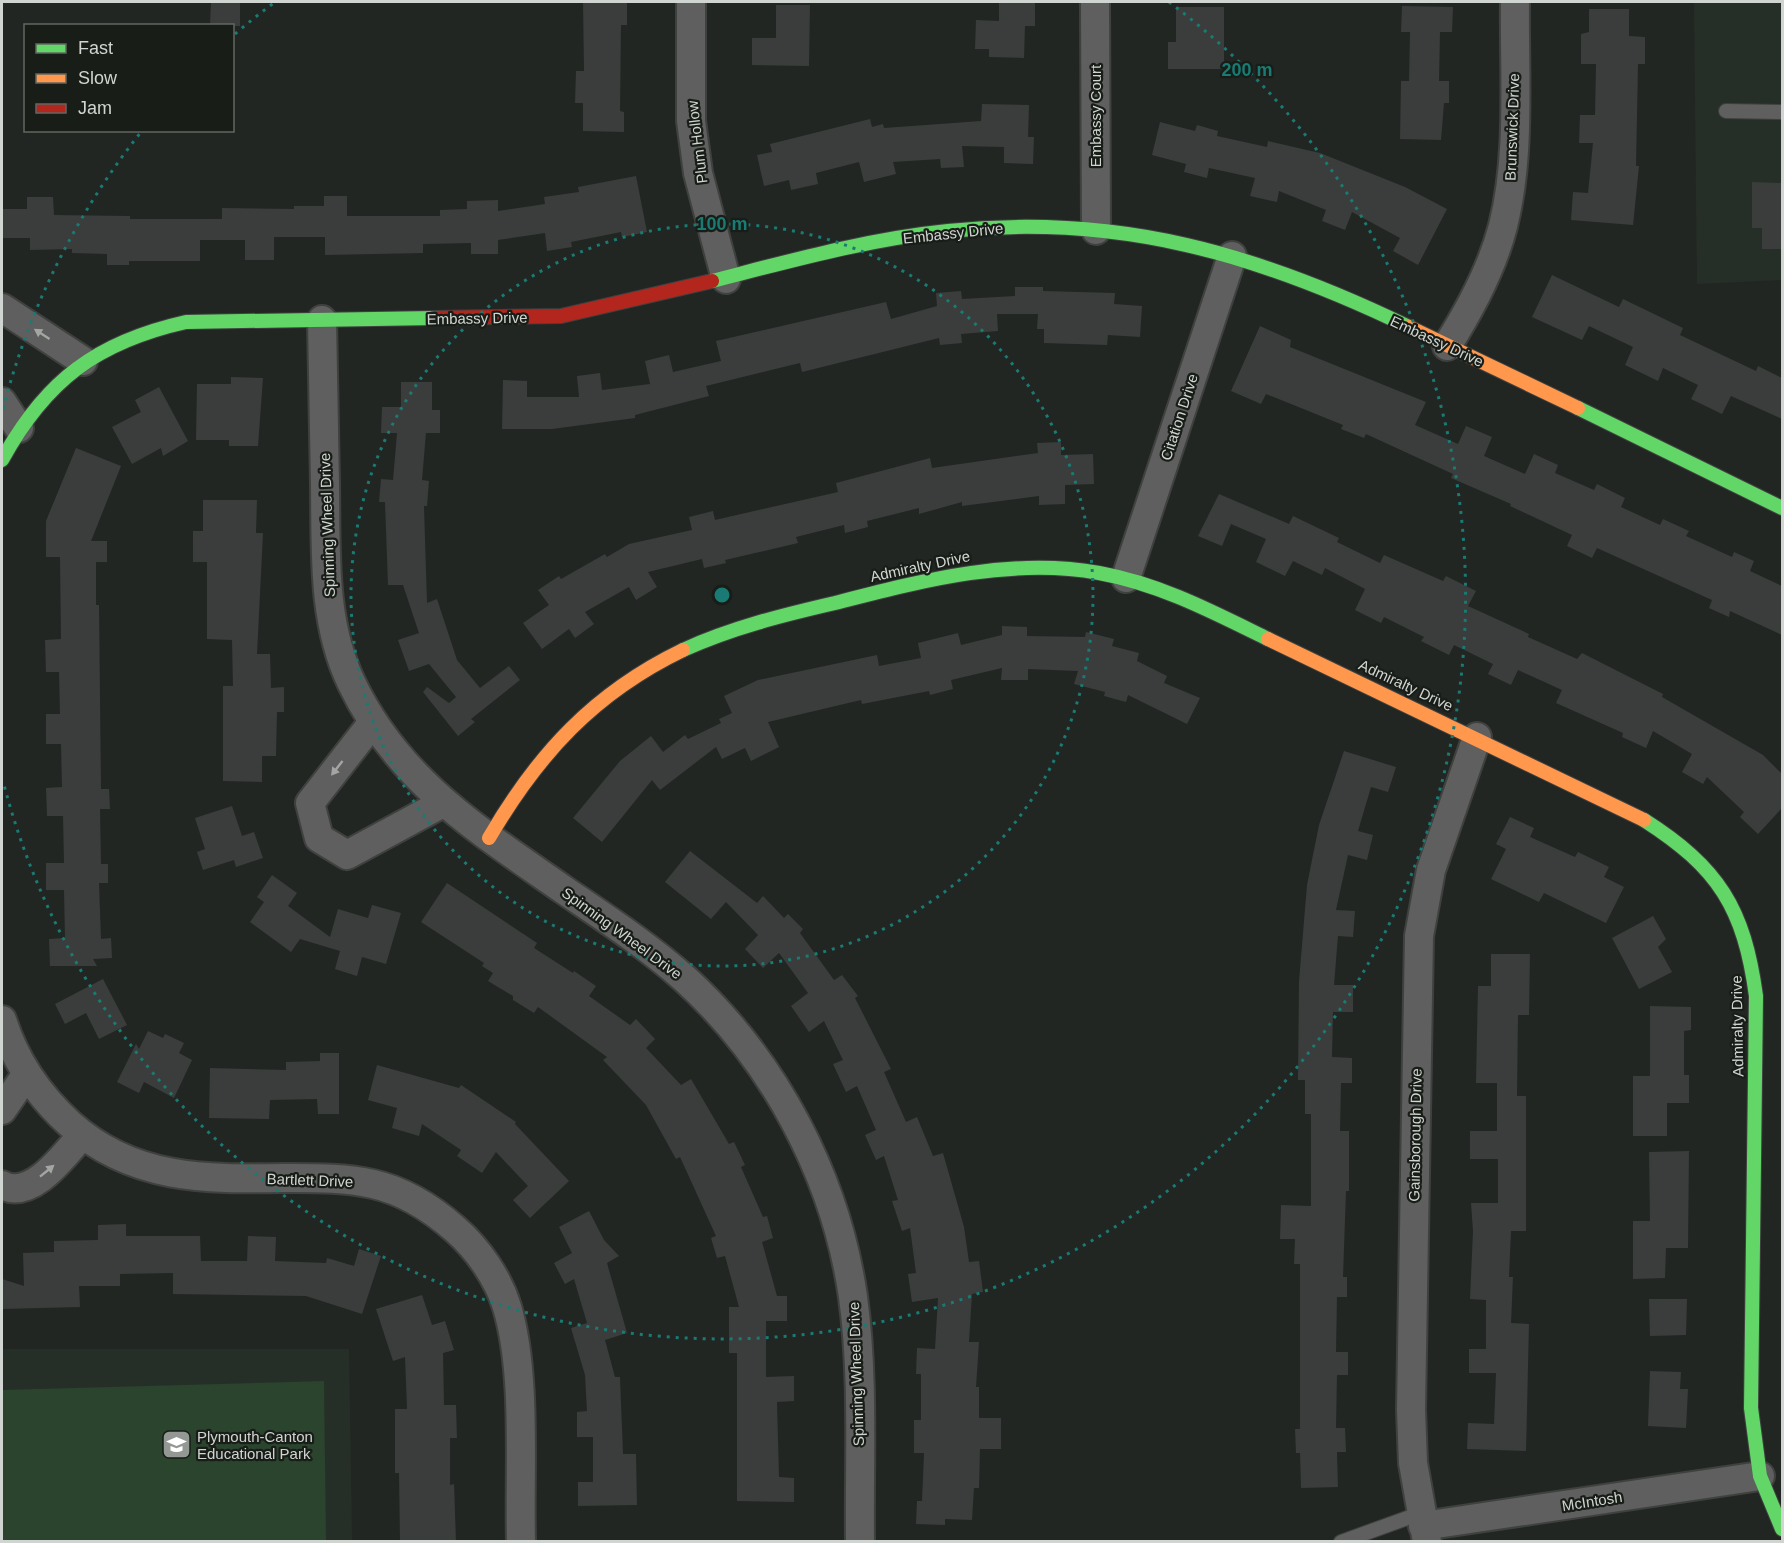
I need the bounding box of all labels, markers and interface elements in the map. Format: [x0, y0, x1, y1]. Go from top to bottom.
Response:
legend [24, 24, 234, 132]
text: Fast [78, 38, 113, 58]
text: 200 m [1221, 60, 1273, 80]
street label: Embassy Court [1087, 64, 1104, 167]
text: Slow [78, 68, 118, 88]
street label: Brunswick Drive [1502, 73, 1522, 181]
text: Jam [78, 98, 112, 118]
street label: Plum Hollow [683, 99, 711, 184]
text: 100 m [696, 214, 748, 234]
street label: Embassy Drive [902, 219, 1004, 247]
street label: Embassy Drive [426, 309, 528, 327]
street label: Embassy Drive [1388, 312, 1486, 370]
one-way arrow [34, 329, 50, 340]
street label: Citation Drive [1157, 372, 1201, 462]
street label: Spinning Wheel Drive [316, 453, 338, 597]
street label: Admiralty Drive [869, 547, 971, 585]
centre of rings [712, 585, 732, 605]
street label: Admiralty Drive [1356, 656, 1456, 714]
one-way arrow [332, 761, 344, 776]
street label: Spinning Wheel Drive [559, 884, 685, 982]
street label: Admiralty Drive [1728, 975, 1746, 1077]
street label: Gainsborough Drive [1405, 1068, 1425, 1202]
one-way arrow [39, 1165, 55, 1178]
street label: Bartlett Drive [266, 1170, 354, 1190]
street label: Spinning Wheel Drive [845, 1302, 867, 1446]
place label: Plymouth-Canton Educational Park [197, 1428, 313, 1462]
school or university icon: Plymouth-Canton Educational Park [160, 1429, 192, 1461]
street label: McIntosh [1561, 1488, 1623, 1514]

